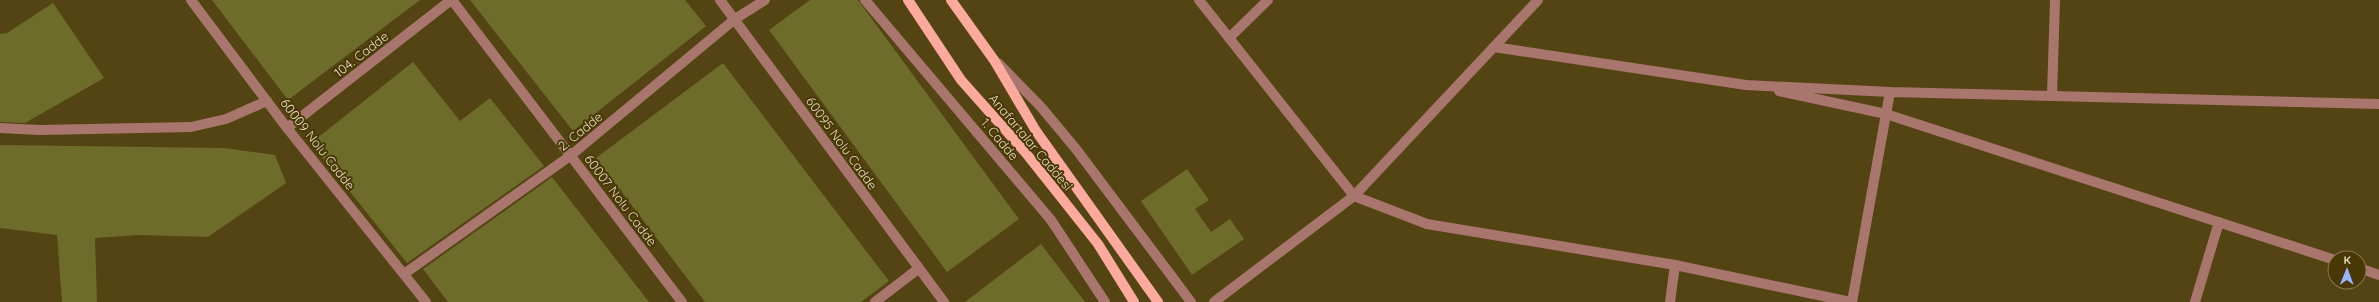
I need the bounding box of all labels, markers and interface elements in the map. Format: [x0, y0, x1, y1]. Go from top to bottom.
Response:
street label: 104. Cadde [331, 28, 391, 80]
street label: Anafartalar Caddesi [986, 90, 1076, 194]
street label: 60095 Nolu Cadde [803, 93, 881, 193]
street label: 60009 Nolu Cadde [277, 95, 359, 193]
street label: 2. Cadde [555, 108, 605, 154]
street label: 1. Cadde [978, 115, 1022, 163]
street label: 60007 Nolu Cadde [581, 151, 661, 249]
north arrow [2327, 250, 2367, 290]
text: K [2343, 253, 2351, 267]

